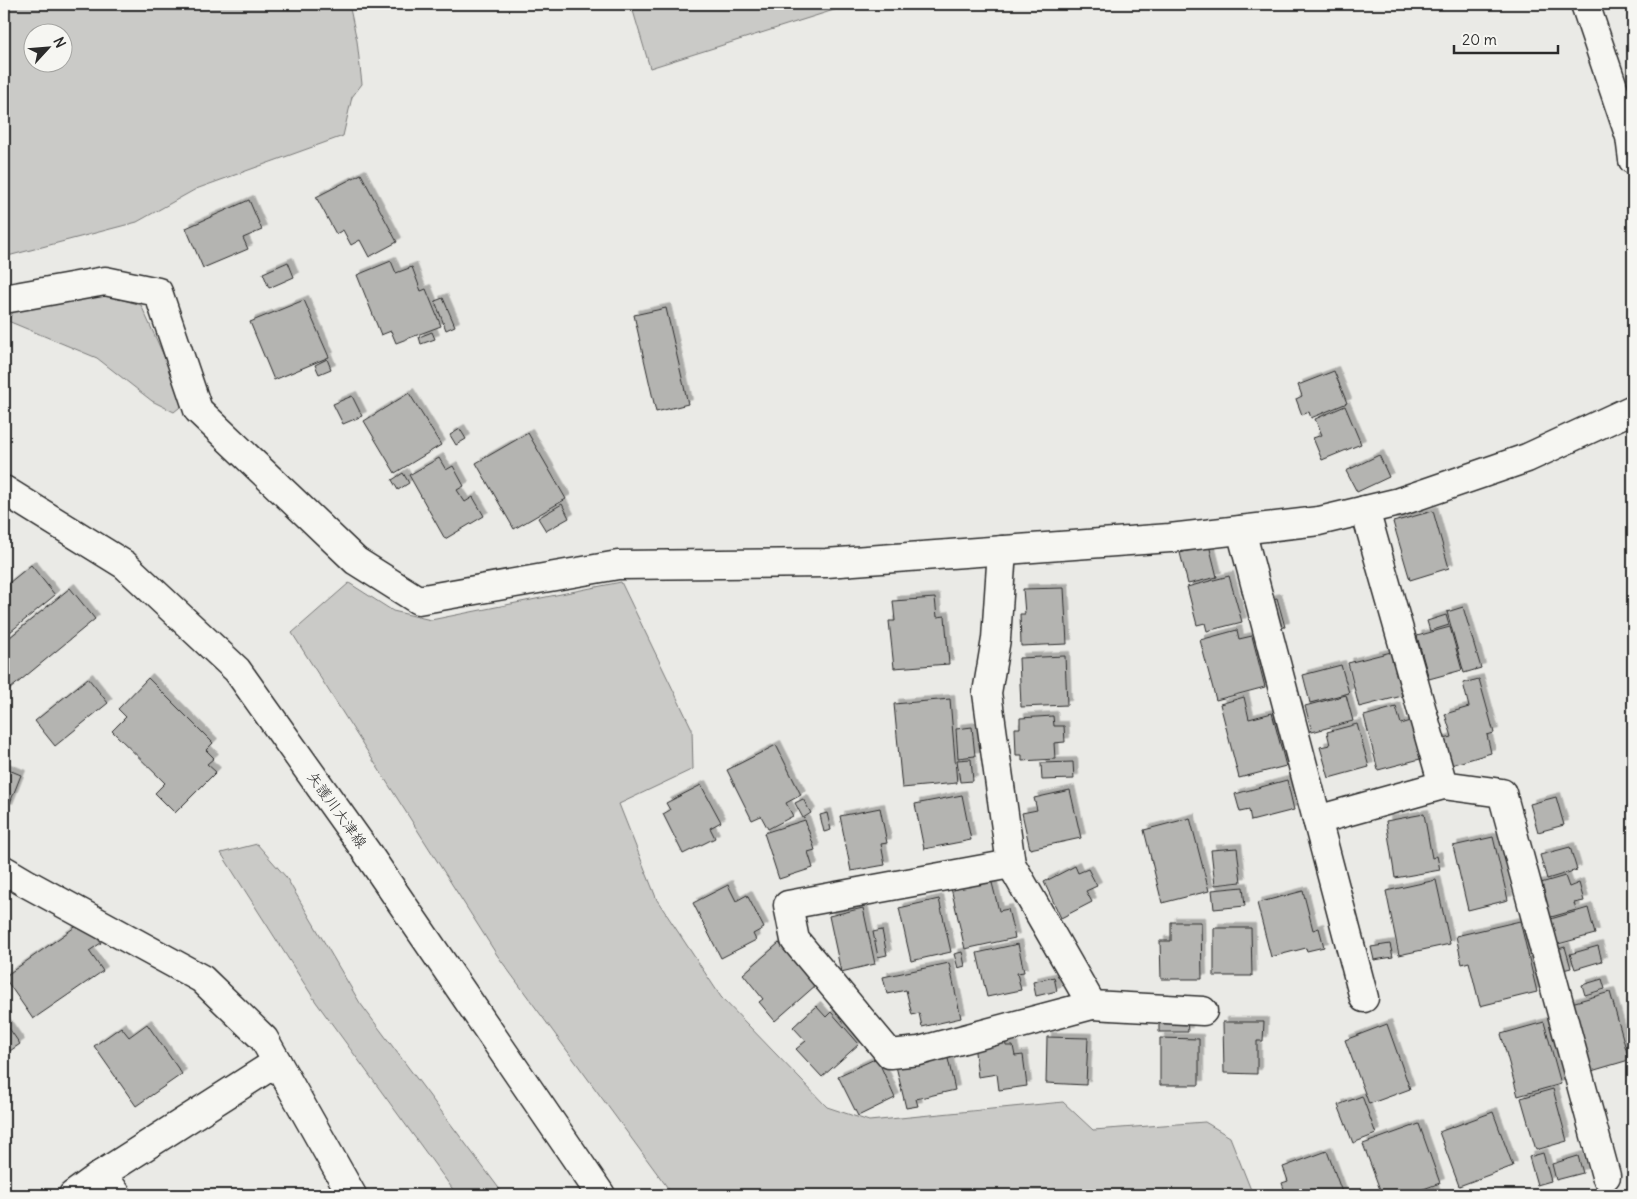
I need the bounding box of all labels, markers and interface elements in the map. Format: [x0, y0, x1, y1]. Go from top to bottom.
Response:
north arrow [22, 22, 72, 72]
scale bar [1454, 22, 1558, 54]
text: 20 m [1462, 30, 1497, 49]
text: N [49, 34, 70, 51]
street label: 矢護川大津線 [303, 768, 372, 852]

